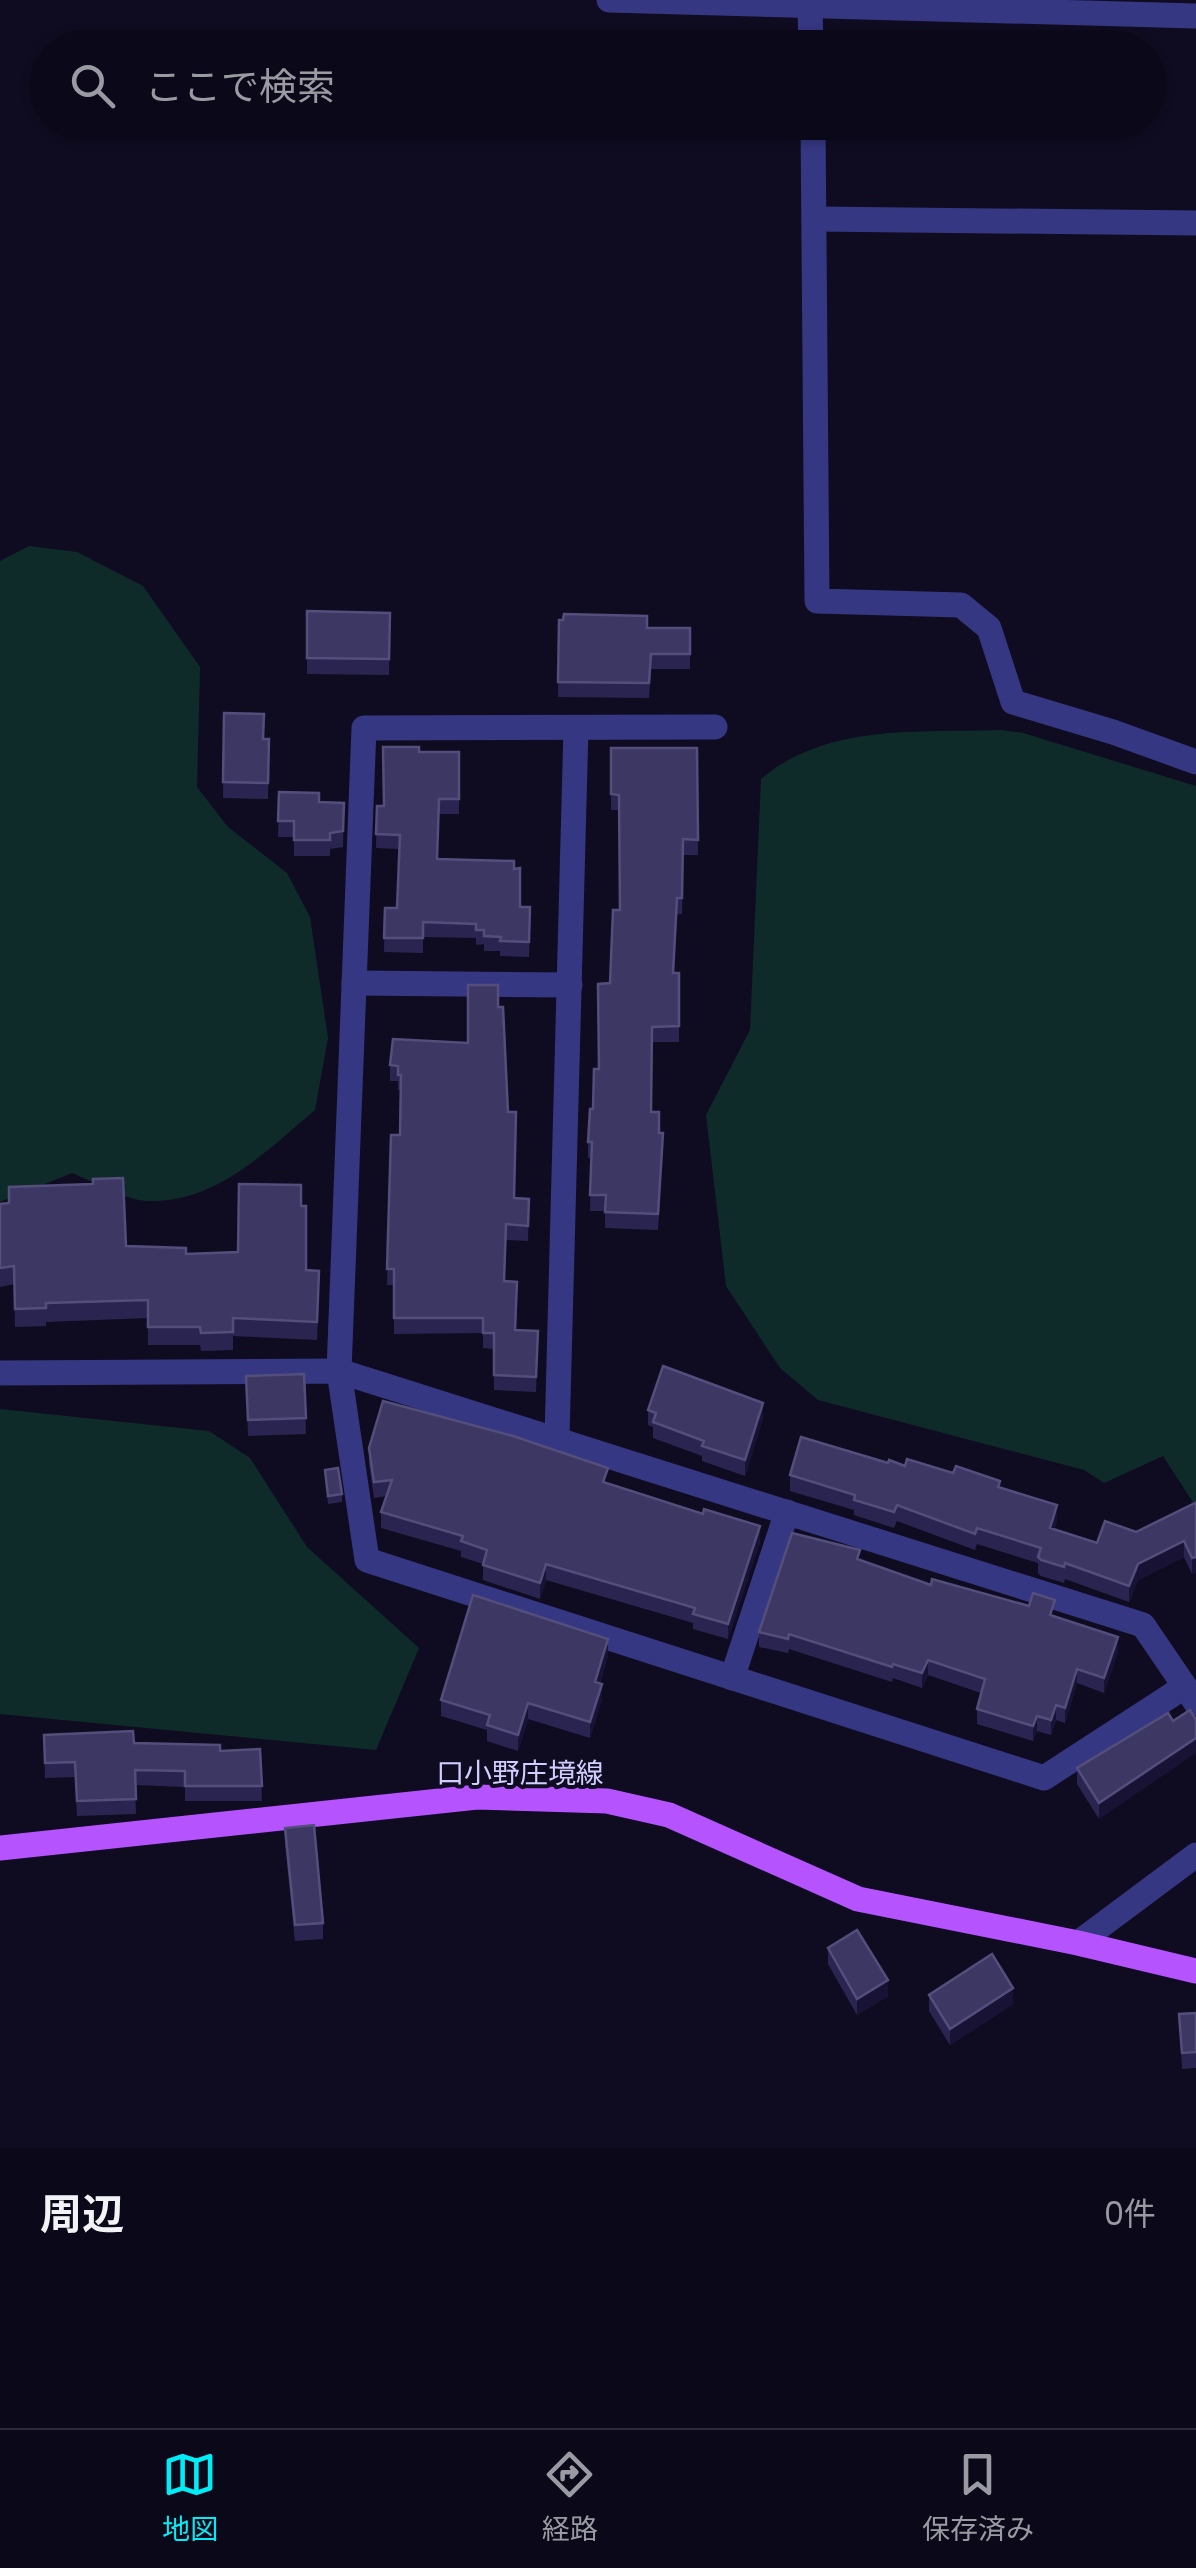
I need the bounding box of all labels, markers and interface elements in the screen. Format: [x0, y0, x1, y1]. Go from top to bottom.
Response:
search box [30, 30, 1166, 140]
icon: search [65, 58, 120, 113]
text: ここで検索 [145, 60, 335, 113]
street label: 口小野庄境線 [436, 1754, 604, 1793]
text: 周辺 [40, 2185, 124, 2244]
text: 0件 [1104, 2191, 1156, 2236]
tab: 地図 [162, 2447, 218, 2551]
tab: 経路 [542, 2447, 598, 2551]
tab: 保存済み [922, 2447, 1034, 2551]

